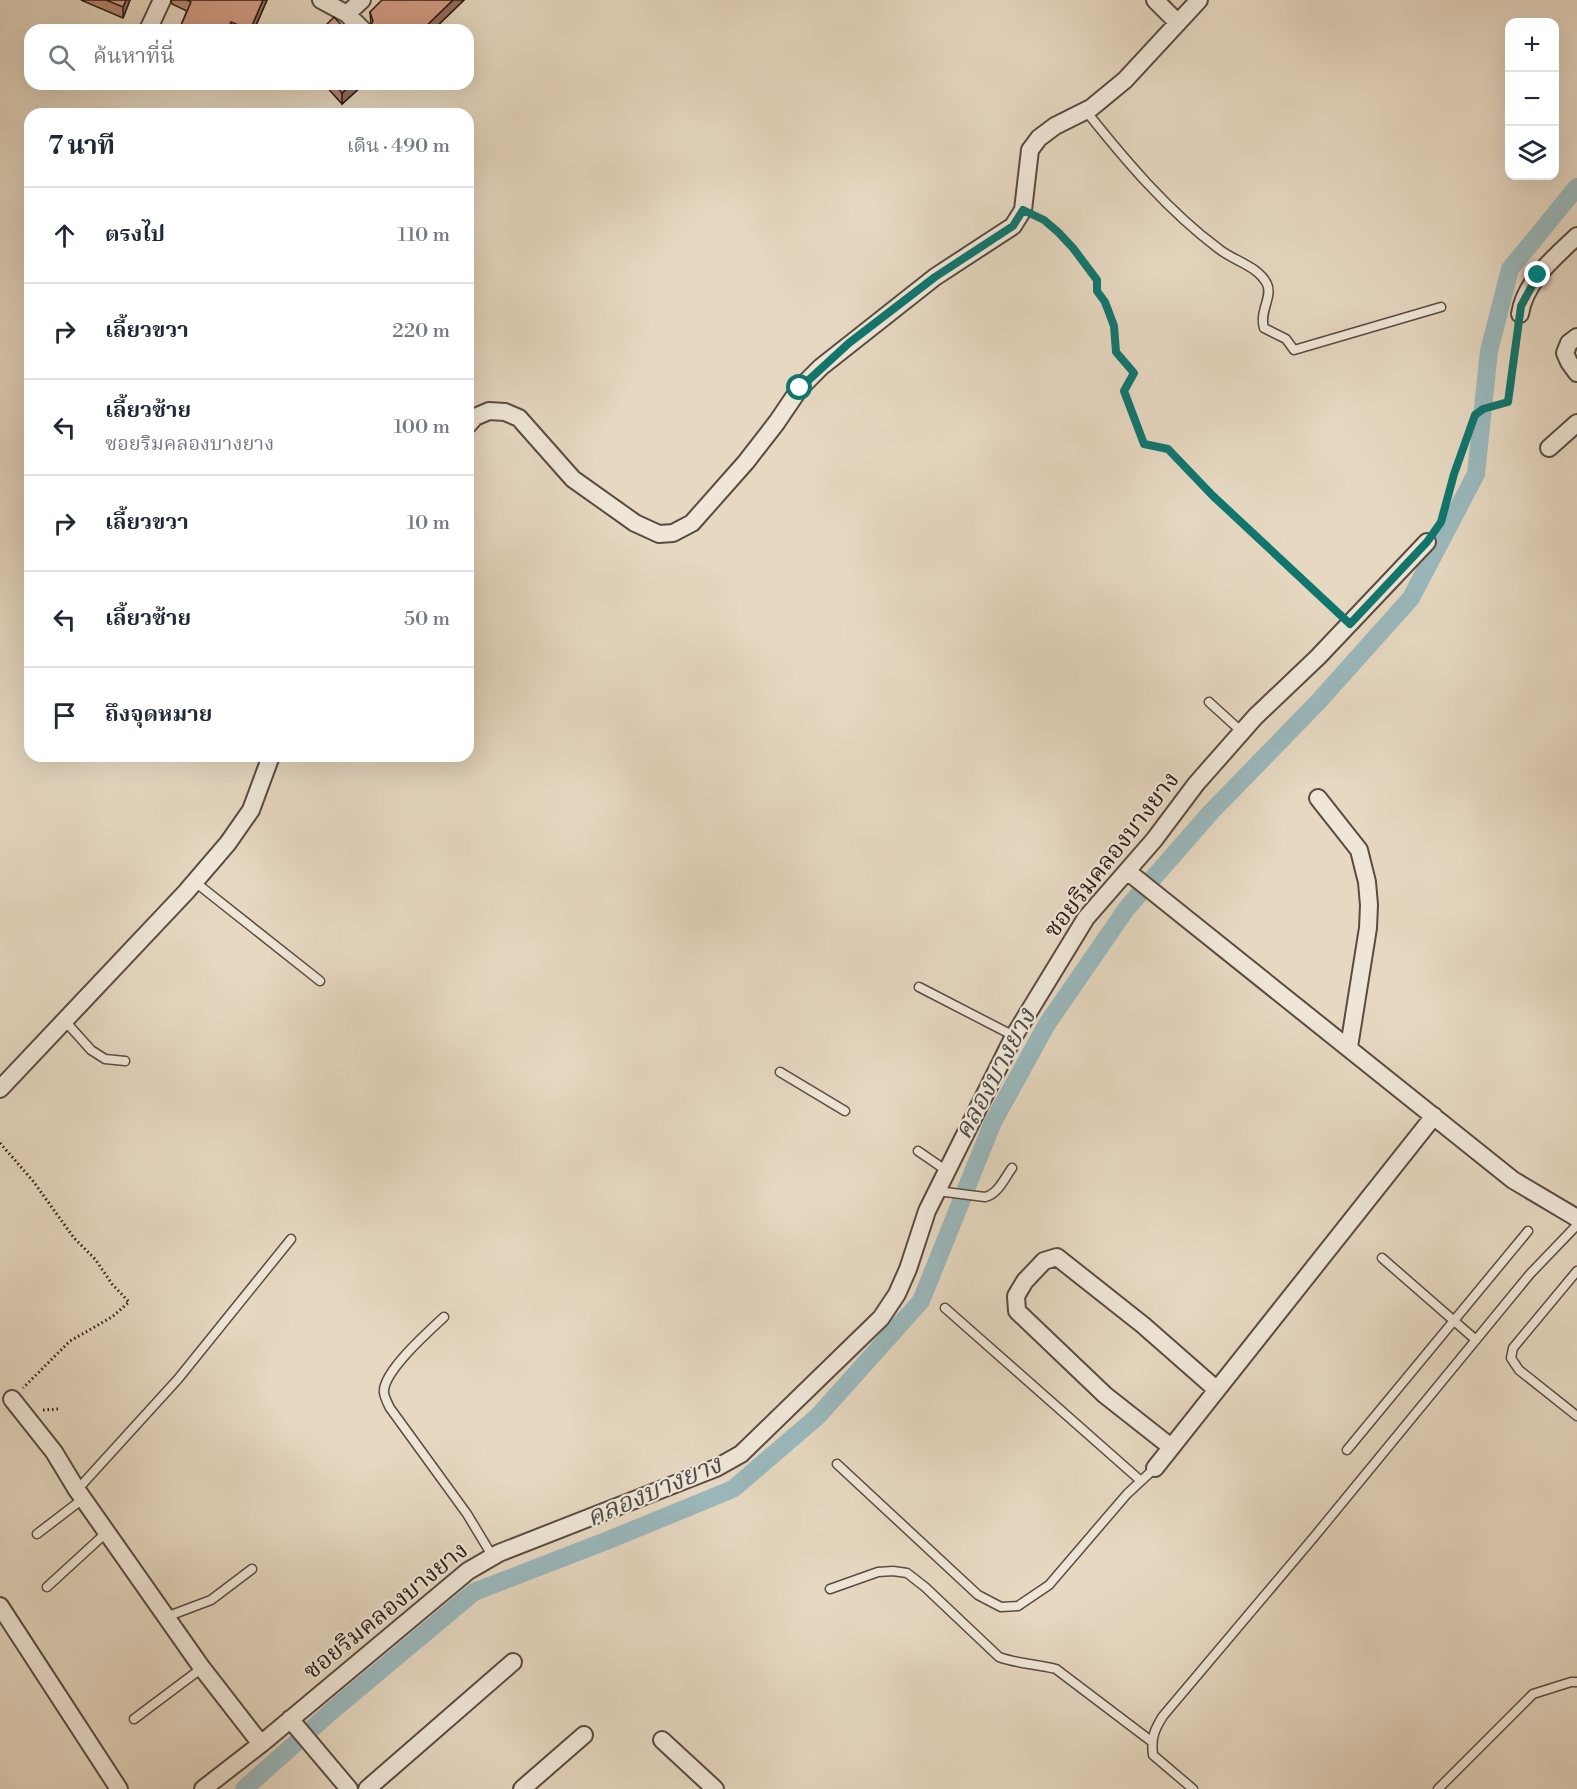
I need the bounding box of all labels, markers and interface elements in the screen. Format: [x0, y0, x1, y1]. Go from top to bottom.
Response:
map controls [1505, 18, 1559, 180]
button: + [1505, 18, 1559, 72]
search box [24, 24, 474, 90]
icon: search [45, 41, 78, 74]
text: ค้นหาที่นี่ [93, 43, 175, 70]
button: − [1505, 72, 1559, 126]
button: layers [1505, 126, 1559, 180]
text: 7 นาที [48, 130, 115, 162]
text: เดิน · 490 m [347, 134, 450, 159]
icon: ahead [48, 219, 81, 252]
text: ตรงไป [105, 221, 165, 248]
text: 110 m [398, 223, 450, 248]
route end [1524, 261, 1550, 287]
icon: right [48, 315, 81, 348]
text: เลี้ยวขวา [105, 317, 189, 344]
text: 220 m [392, 319, 450, 344]
route start [786, 374, 812, 400]
text: เลี้ยวซ้าย [105, 397, 191, 424]
icon: left [48, 411, 81, 444]
text: 100 m [394, 415, 450, 440]
text: ซอยริมคลองบางยาง [105, 432, 274, 457]
icon: right [48, 507, 81, 540]
text: เลี้ยวขวา [105, 509, 189, 536]
text: 10 m [407, 511, 450, 536]
icon: left [48, 603, 81, 636]
text: เลี้ยวซ้าย [105, 605, 191, 632]
text: 50 m [404, 607, 450, 632]
icon: arrive [48, 699, 81, 732]
text: ถึงจุดหมาย [105, 701, 212, 728]
street label: ซอยริมคลองบางยาง [1038, 766, 1186, 944]
water label: คลองบางยาง [947, 1002, 1043, 1145]
water label: คลองบางยาง [582, 1448, 727, 1534]
street label: ซอยริมคลองบางยาง [298, 1535, 474, 1687]

